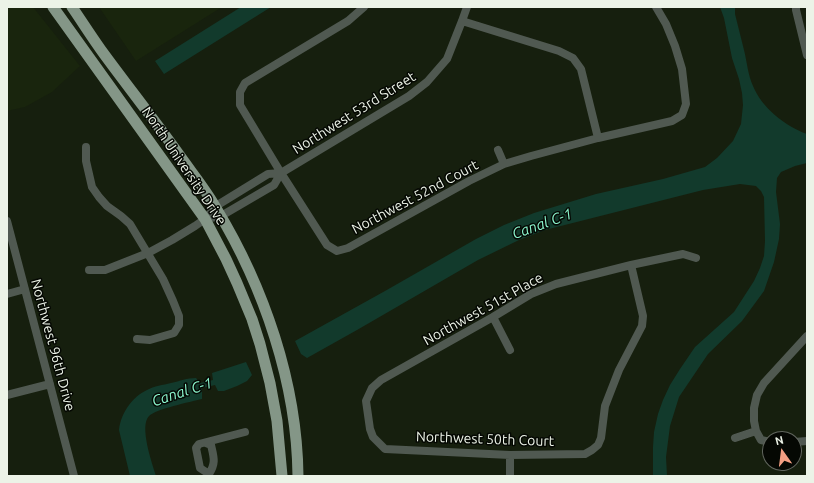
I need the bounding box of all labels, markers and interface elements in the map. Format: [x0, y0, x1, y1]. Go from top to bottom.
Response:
street label: Northwest 53rd Street [289, 68, 419, 158]
street label: North University Drive [138, 104, 230, 228]
street label: Northwest 52nd Court [349, 156, 481, 238]
water label: Canal C-1 [510, 205, 574, 243]
street label: Northwest 51st Place [420, 269, 546, 349]
street label: Northwest 96th Drive [27, 277, 79, 413]
water label: Canal C-1 [149, 374, 215, 410]
street label: Northwest 50th Court [416, 428, 554, 450]
north arrow [762, 431, 802, 471]
text: N [774, 434, 785, 447]

